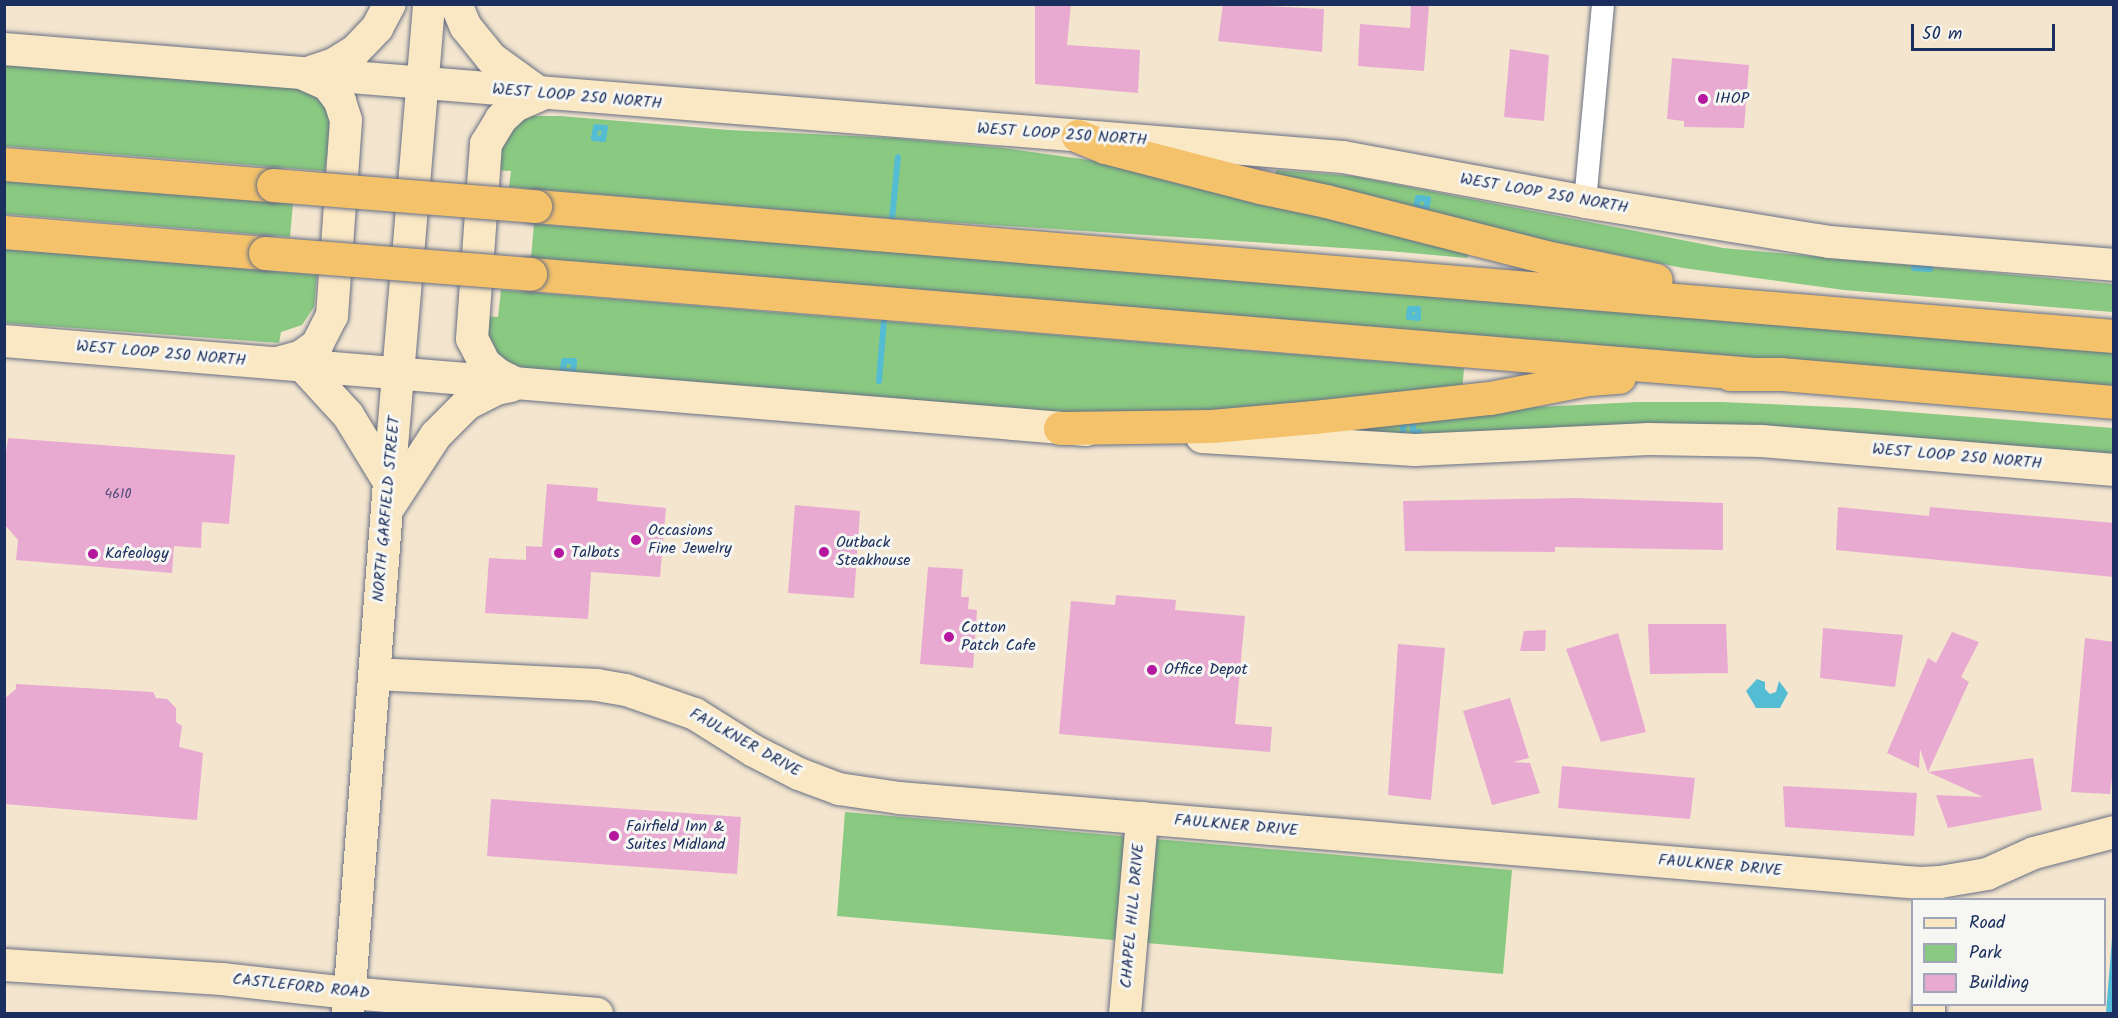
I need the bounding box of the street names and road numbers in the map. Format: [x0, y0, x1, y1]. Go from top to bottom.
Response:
street label: WEST LOOP 250 NORTH [491, 80, 663, 114]
street label: WEST LOOP 250 NORTH [976, 119, 1148, 151]
street label: WEST LOOP 250 NORTH [1458, 170, 1630, 218]
street label: WEST LOOP 250 NORTH [75, 337, 247, 371]
street label: NORTH GARFIELD STREET [369, 415, 405, 603]
street label: WEST LOOP 250 NORTH [1871, 440, 2043, 474]
street label: FAULKNER DRIVE [686, 704, 804, 782]
street label: FAULKNER DRIVE [1173, 811, 1299, 841]
street label: CHAPEL HILL DRIVE [1117, 843, 1149, 989]
street label: FAULKNER DRIVE [1657, 851, 1783, 881]
street label: CASTLEFORD ROAD [231, 970, 371, 1004]

